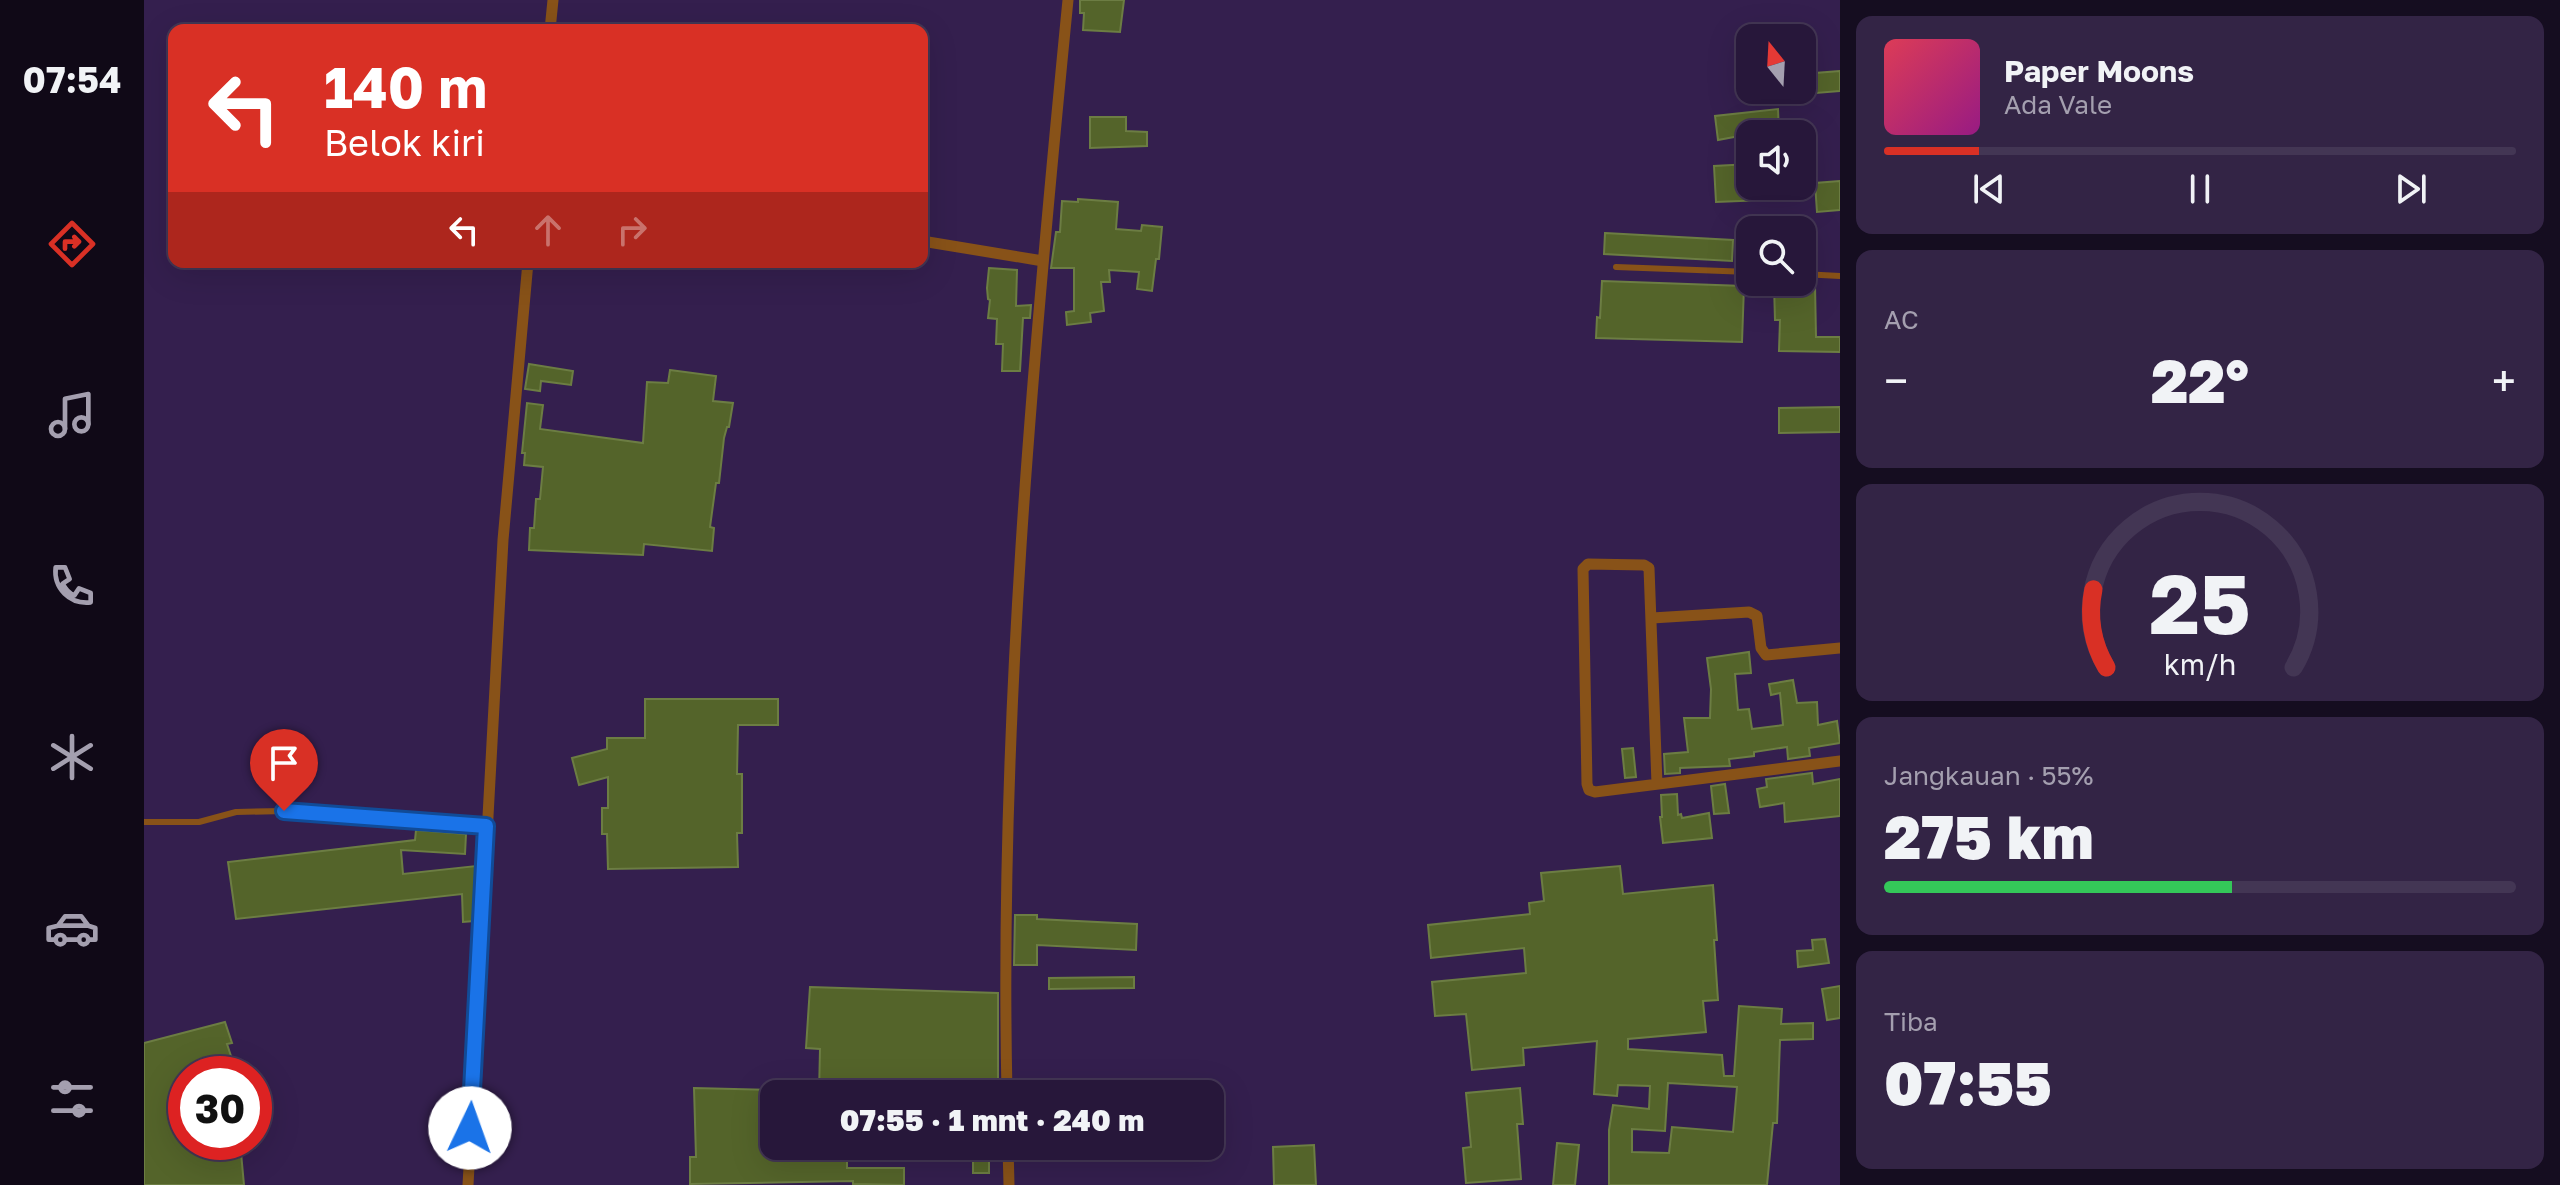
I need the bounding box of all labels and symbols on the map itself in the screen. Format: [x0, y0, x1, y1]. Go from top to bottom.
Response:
north arrow [1736, 24, 1816, 104]
pin [250, 729, 318, 811]
speed limit sign: 30 [168, 1056, 272, 1160]
position arrow [428, 1086, 512, 1170]

